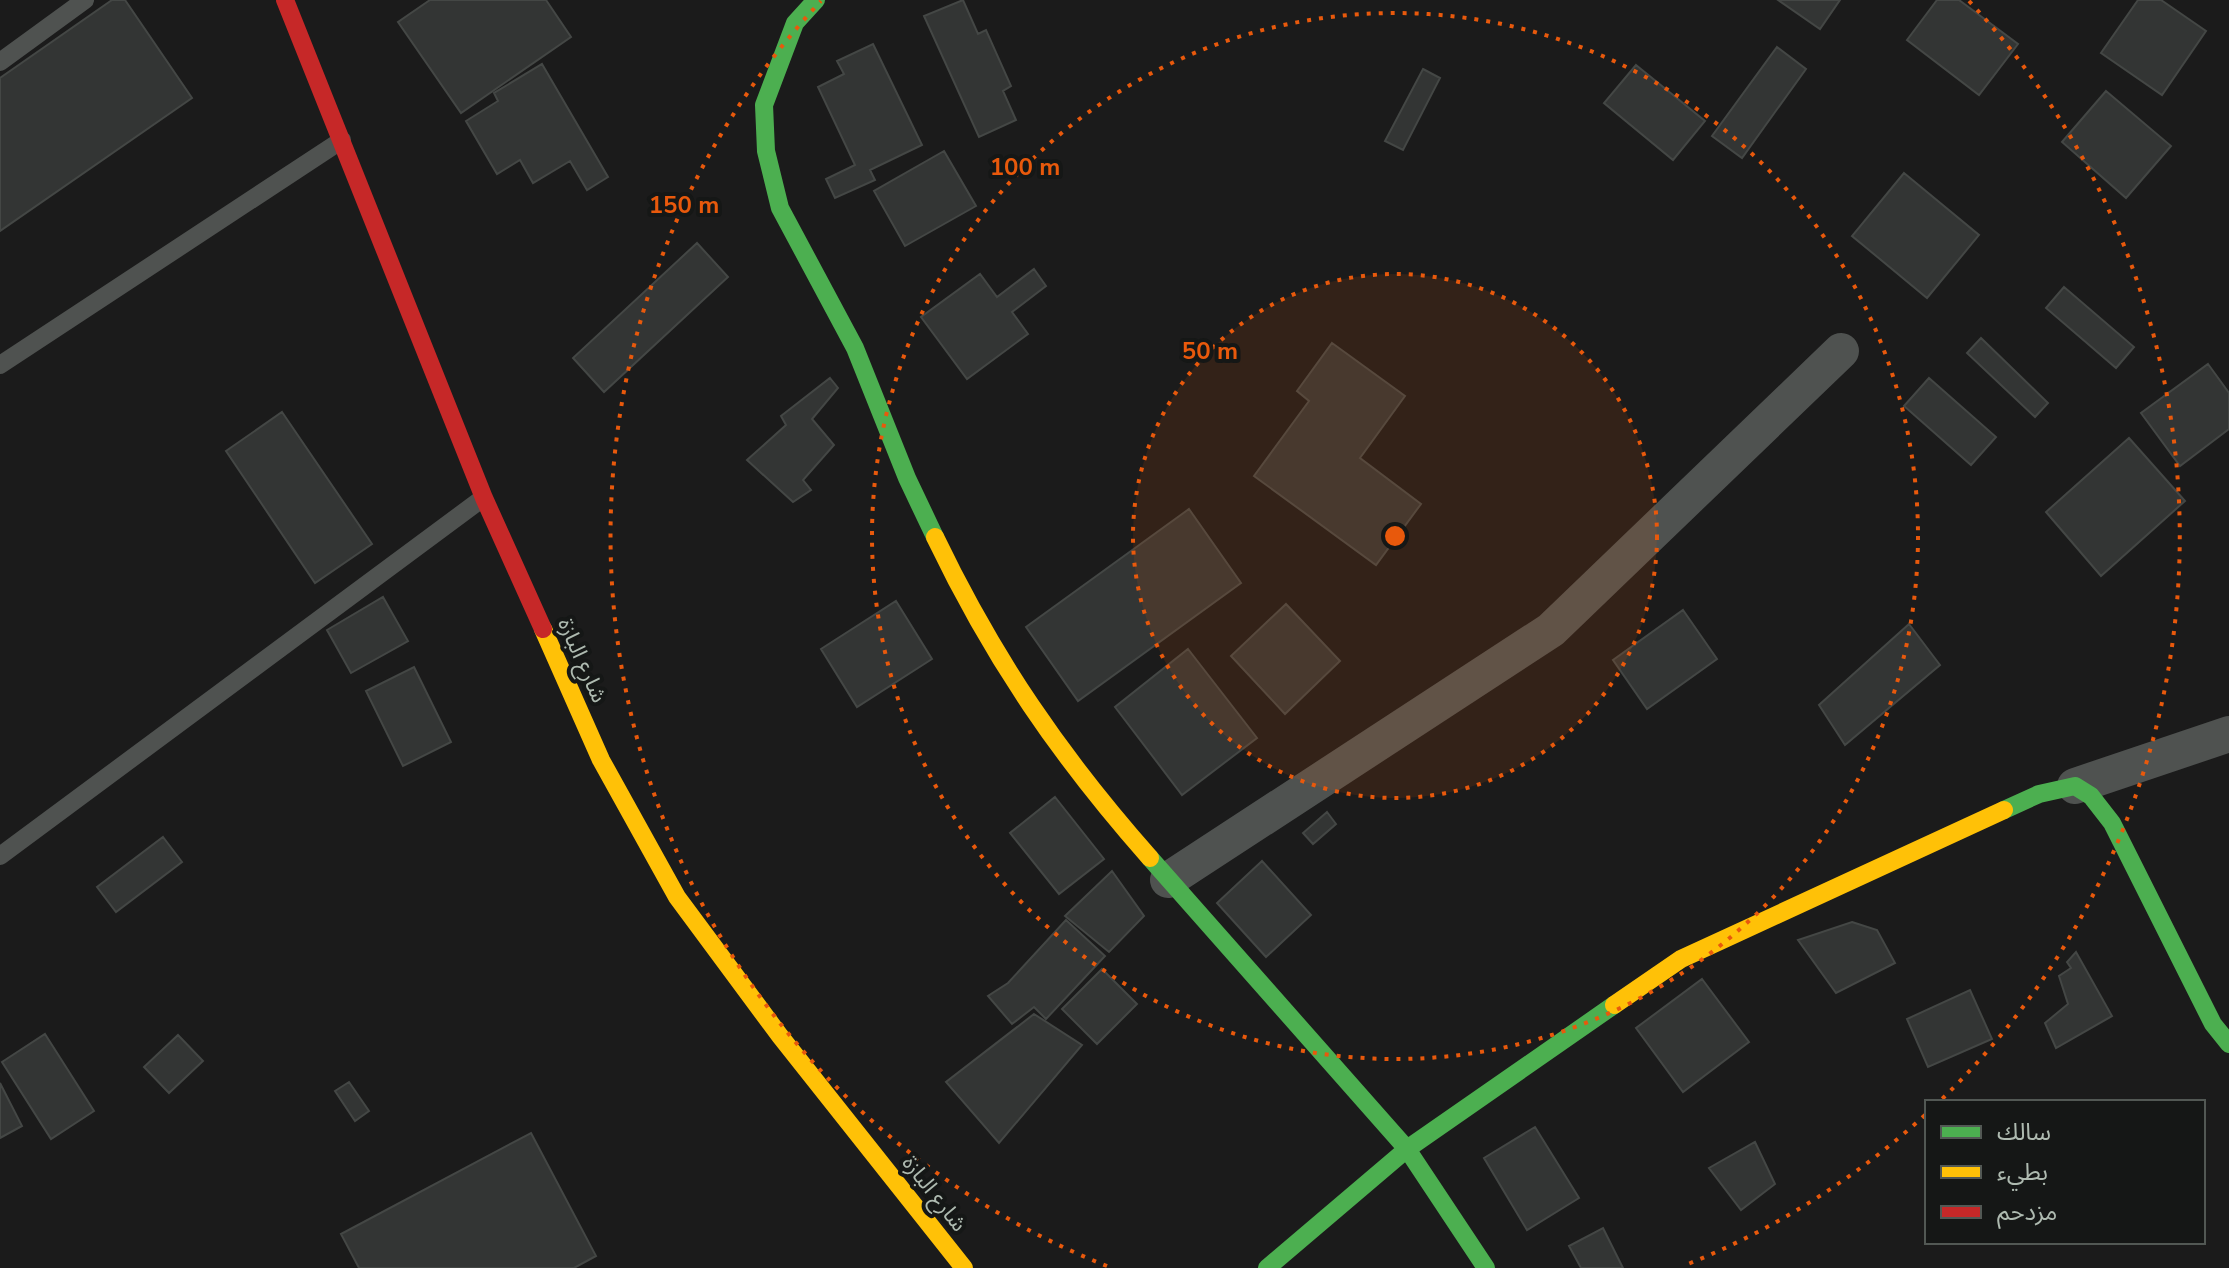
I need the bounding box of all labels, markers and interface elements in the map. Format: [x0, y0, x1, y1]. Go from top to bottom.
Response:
text: 100 m [990, 151, 1060, 183]
text: 150 m [649, 189, 719, 221]
text: 50 m [1182, 335, 1238, 367]
centre of rings [1381, 522, 1409, 550]
street label: شارع البازة [549, 613, 614, 708]
legend [1925, 1100, 2205, 1244]
text: سالك [1997, 1116, 2051, 1148]
street label: شارع البازة [894, 1149, 974, 1239]
text: بطيء [1997, 1156, 2048, 1191]
text: مزدحم [1997, 1196, 2057, 1229]

